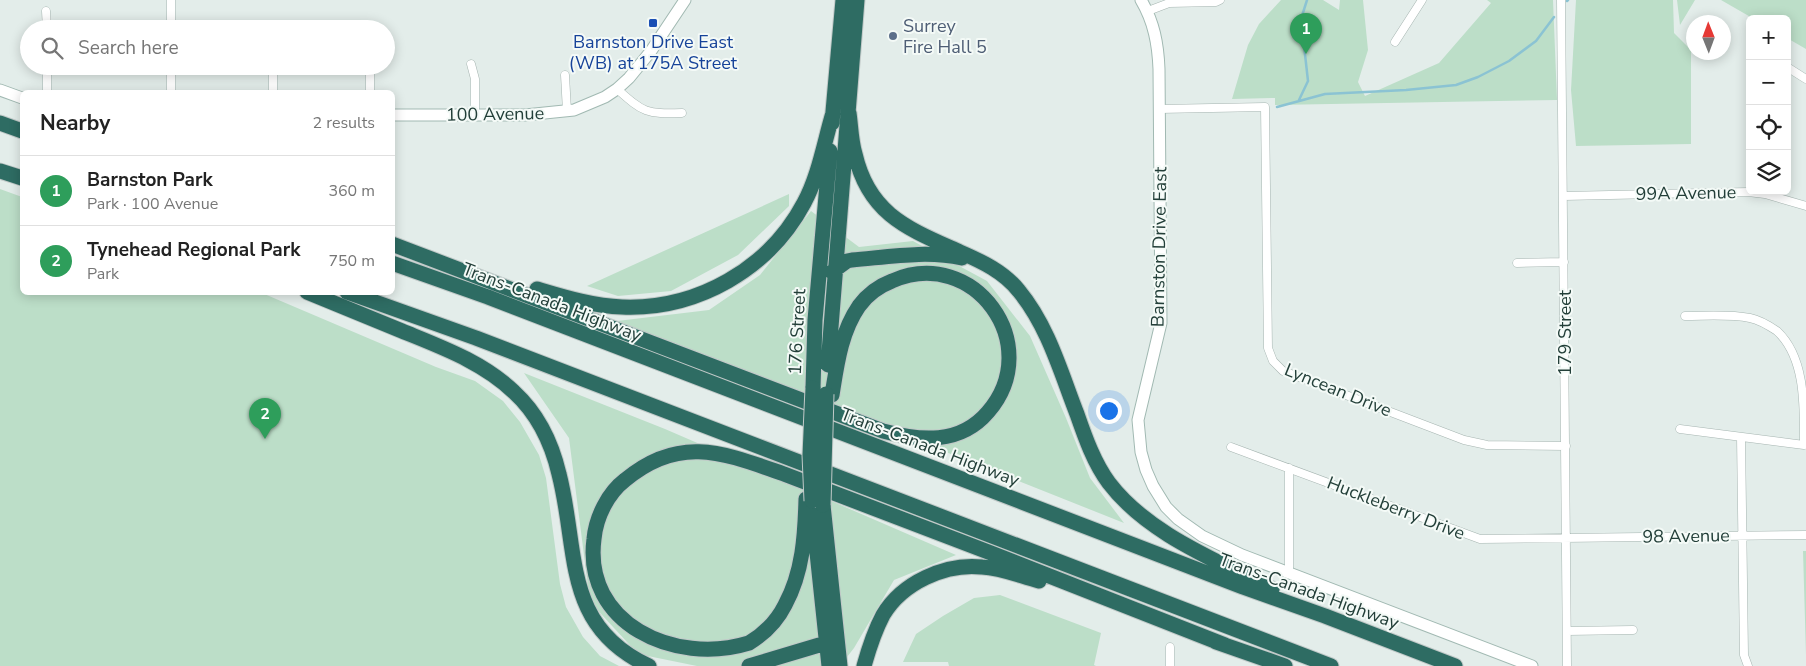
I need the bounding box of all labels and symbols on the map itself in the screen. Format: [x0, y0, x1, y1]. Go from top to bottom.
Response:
pin: 1 [1290, 13, 1322, 54]
place label: Surrey Fire Hall 5 [903, 14, 987, 59]
north arrow [1686, 15, 1731, 60]
marker: Barnston Drive East (WB) at 175A Street [647, 17, 659, 29]
place label: Barnston Drive East (WB) at 175A Street [569, 30, 738, 75]
marker: Surrey Fire Hall 5 [887, 30, 899, 42]
street label: 100 Avenue [446, 101, 544, 127]
street label: Barnston Drive East [1146, 166, 1172, 327]
street label: 99A Avenue [1635, 180, 1737, 206]
street label: Trans-Canada Highway [459, 257, 646, 347]
street label: 176 Street [783, 288, 811, 376]
street label: 179 Street [1553, 289, 1577, 376]
street label: Lyncean Drive [1281, 358, 1395, 422]
pin: 2 [249, 398, 281, 439]
your location [1096, 398, 1122, 424]
street label: Trans-Canada Highway [837, 402, 1024, 492]
street label: Huckleberry Drive [1324, 471, 1468, 545]
street label: 98 Avenue [1642, 523, 1730, 549]
street label: Trans-Canada Highway [1216, 547, 1403, 635]

